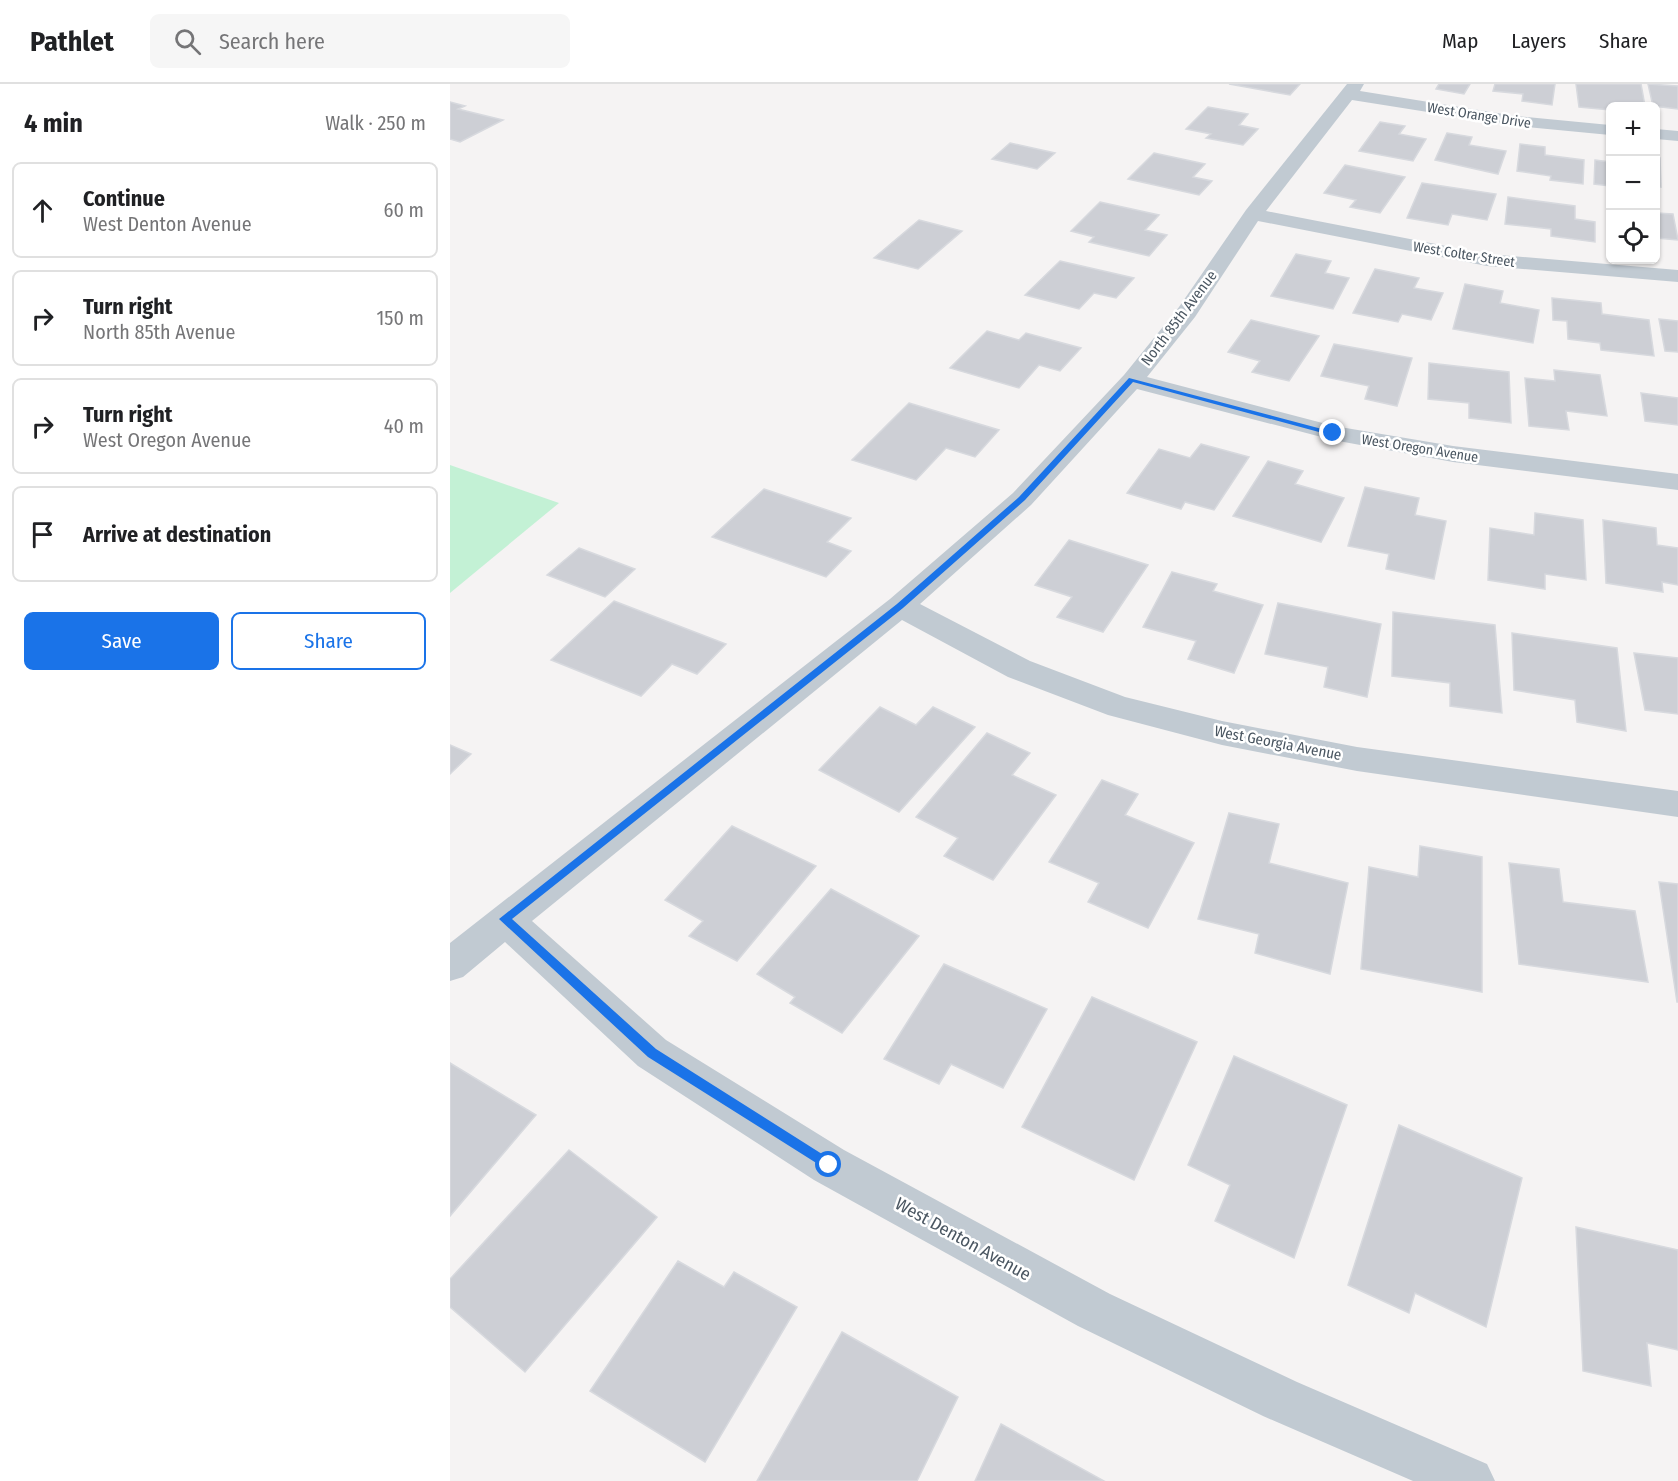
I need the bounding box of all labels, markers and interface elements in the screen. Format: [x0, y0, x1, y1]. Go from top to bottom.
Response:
search box [150, 14, 570, 68]
text: Pathlet [30, 25, 114, 58]
icon: search [171, 25, 204, 58]
text: Search here [219, 28, 325, 55]
text: Map [1442, 28, 1478, 54]
text: Layers [1511, 28, 1566, 54]
text: Share [1599, 28, 1648, 54]
street label: West Orange Drive [1426, 99, 1532, 132]
map controls [1606, 102, 1660, 264]
button: + [1606, 102, 1660, 156]
text: 4 min [24, 108, 83, 139]
text: Walk · 250 m [325, 111, 426, 135]
button: − [1606, 156, 1660, 210]
text: Continue [83, 185, 165, 212]
icon: ahead [26, 194, 59, 227]
text: 60 m [384, 198, 424, 222]
button: locate [1606, 210, 1660, 264]
text: West Denton Avenue [83, 212, 252, 236]
street label: West Colter Street [1412, 238, 1516, 271]
street label: North 85th Avenue [1137, 267, 1221, 369]
text: Turn right [83, 293, 172, 320]
icon: right [26, 302, 59, 335]
text: 150 m [377, 306, 424, 330]
text: North 85th Avenue [83, 320, 235, 344]
text: Turn right [83, 401, 172, 428]
icon: right [26, 410, 59, 443]
text: 40 m [384, 414, 424, 438]
route end [1319, 419, 1345, 445]
text: West Oregon Avenue [83, 428, 251, 452]
street label: West Oregon Avenue [1360, 431, 1479, 466]
icon: arrive [26, 518, 59, 551]
text: Arrive at destination [83, 521, 271, 548]
button: Save [24, 612, 219, 670]
button: Share [231, 612, 426, 670]
street label: West Georgia Avenue [1213, 722, 1343, 764]
route start [815, 1151, 841, 1177]
street label: West Denton Avenue [891, 1193, 1035, 1285]

